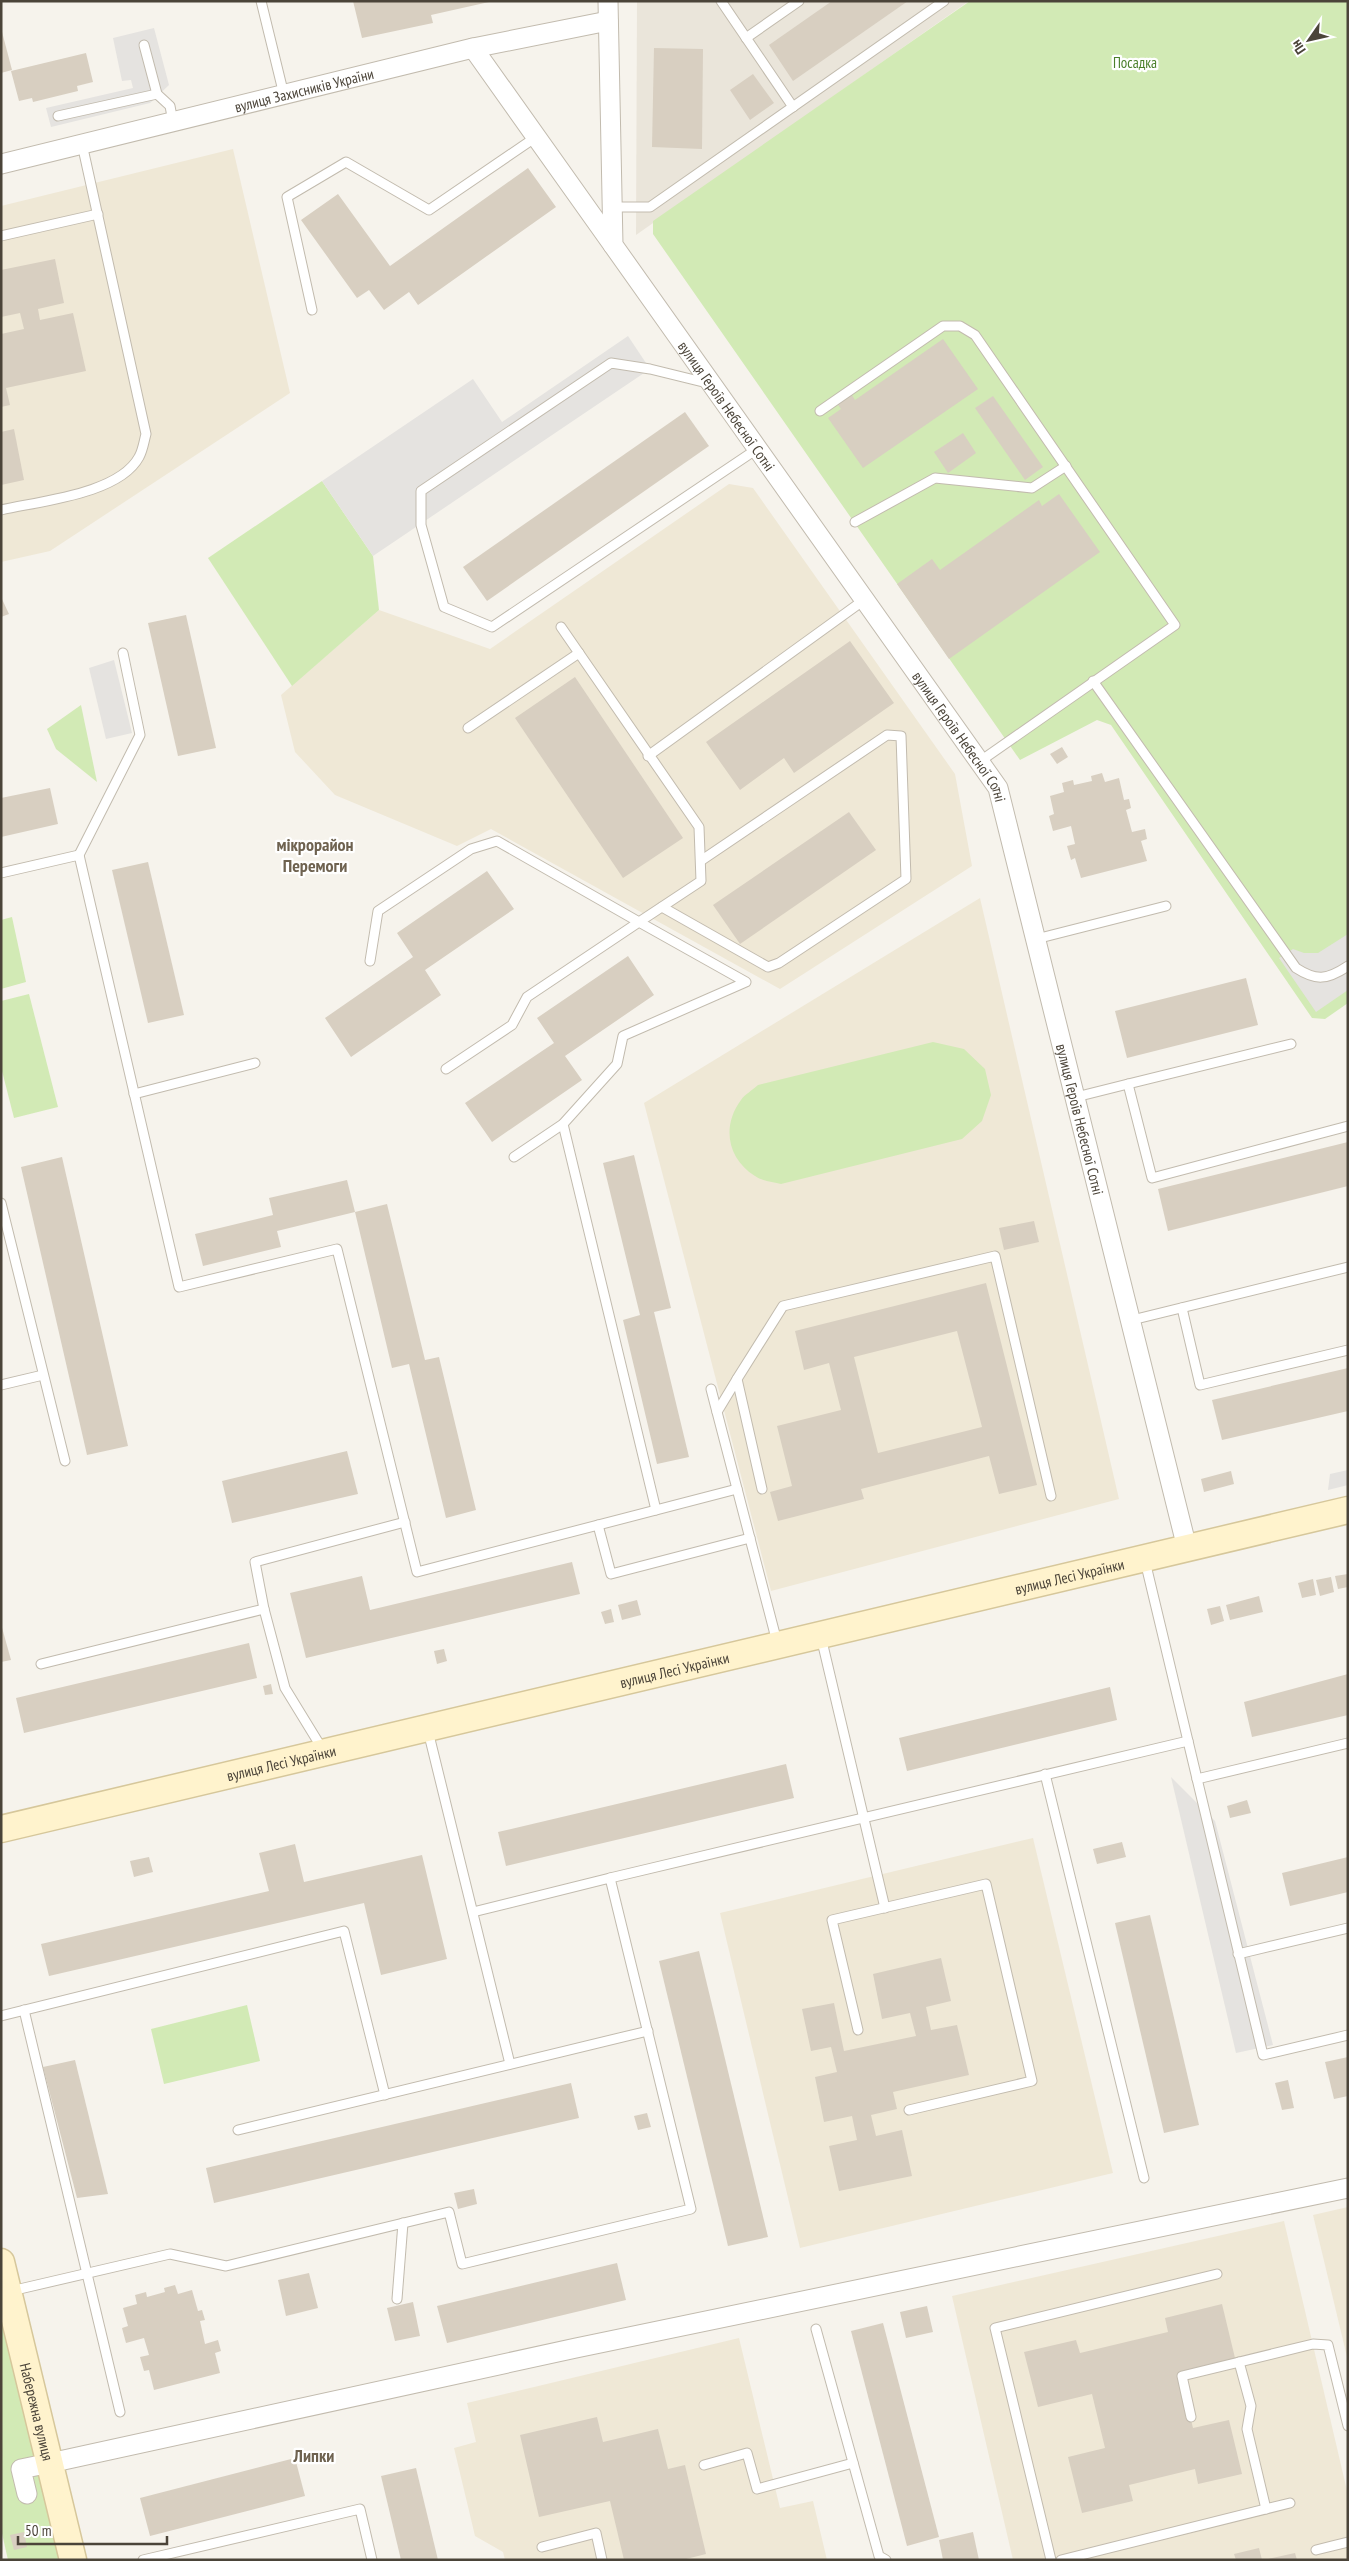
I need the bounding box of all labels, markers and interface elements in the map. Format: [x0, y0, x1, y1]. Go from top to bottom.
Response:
north arrow [1284, 15, 1334, 65]
text: Пн [1287, 37, 1309, 58]
park label: Посадка [1113, 53, 1157, 72]
street label: вулиця Захисників України [232, 63, 376, 116]
street label: вулиця Героїв Небесної Сотні [674, 337, 779, 474]
street label: вулиця Героїв Небесної Сотні [909, 667, 1011, 804]
district label: мікрорайон Перемоги [276, 833, 354, 877]
street label: вулиця Героїв Небесної Сотні [1052, 1042, 1108, 1197]
street label: вулиця Лесі Українки [1013, 1554, 1126, 1598]
street label: вулиця Лесі Українки [618, 1647, 731, 1692]
street label: вулиця Лесі Українки [225, 1741, 338, 1785]
street label: Набережна вулиця [16, 2361, 58, 2463]
district label: Липки [293, 2444, 334, 2467]
scale bar [18, 2514, 166, 2546]
text: 50 m [25, 2521, 51, 2540]

